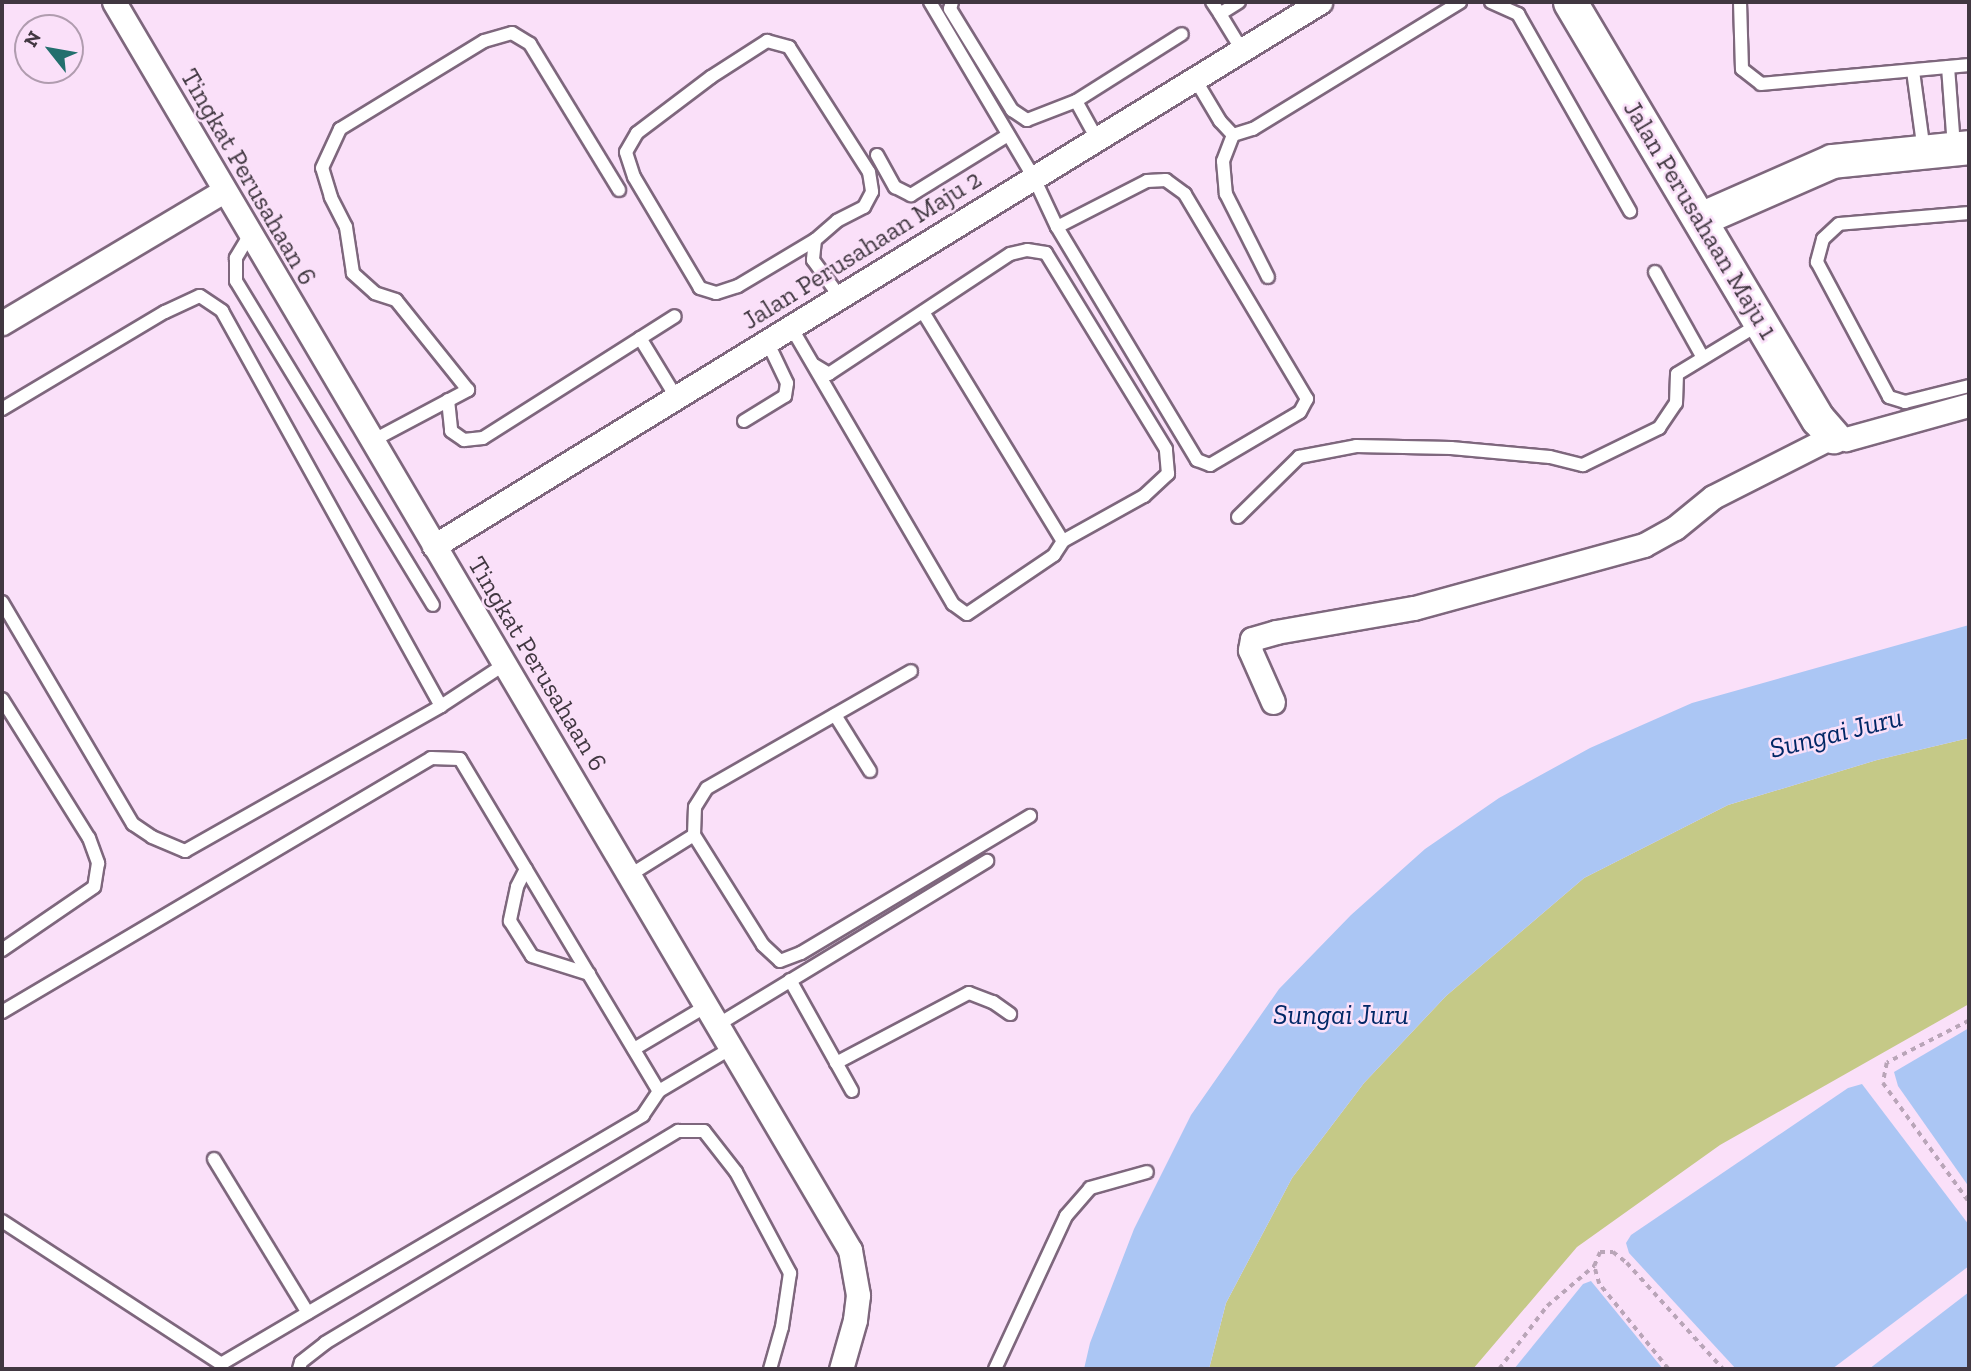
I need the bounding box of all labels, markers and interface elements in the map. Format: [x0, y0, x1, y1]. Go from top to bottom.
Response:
north arrow [14, 14, 84, 84]
text: N [19, 27, 46, 51]
street label: Tingkat Perusahaan 6 [173, 63, 323, 291]
street label: Jalan Perusahaan Maju 1 [1616, 95, 1784, 345]
street label: Jalan Perusahaan Maju 2 [737, 164, 987, 336]
street label: Tingkat Perusahaan 6 [461, 551, 613, 777]
water label: Sungai Juru [1766, 700, 1906, 766]
water label: Sungai Juru [1273, 998, 1409, 1032]

